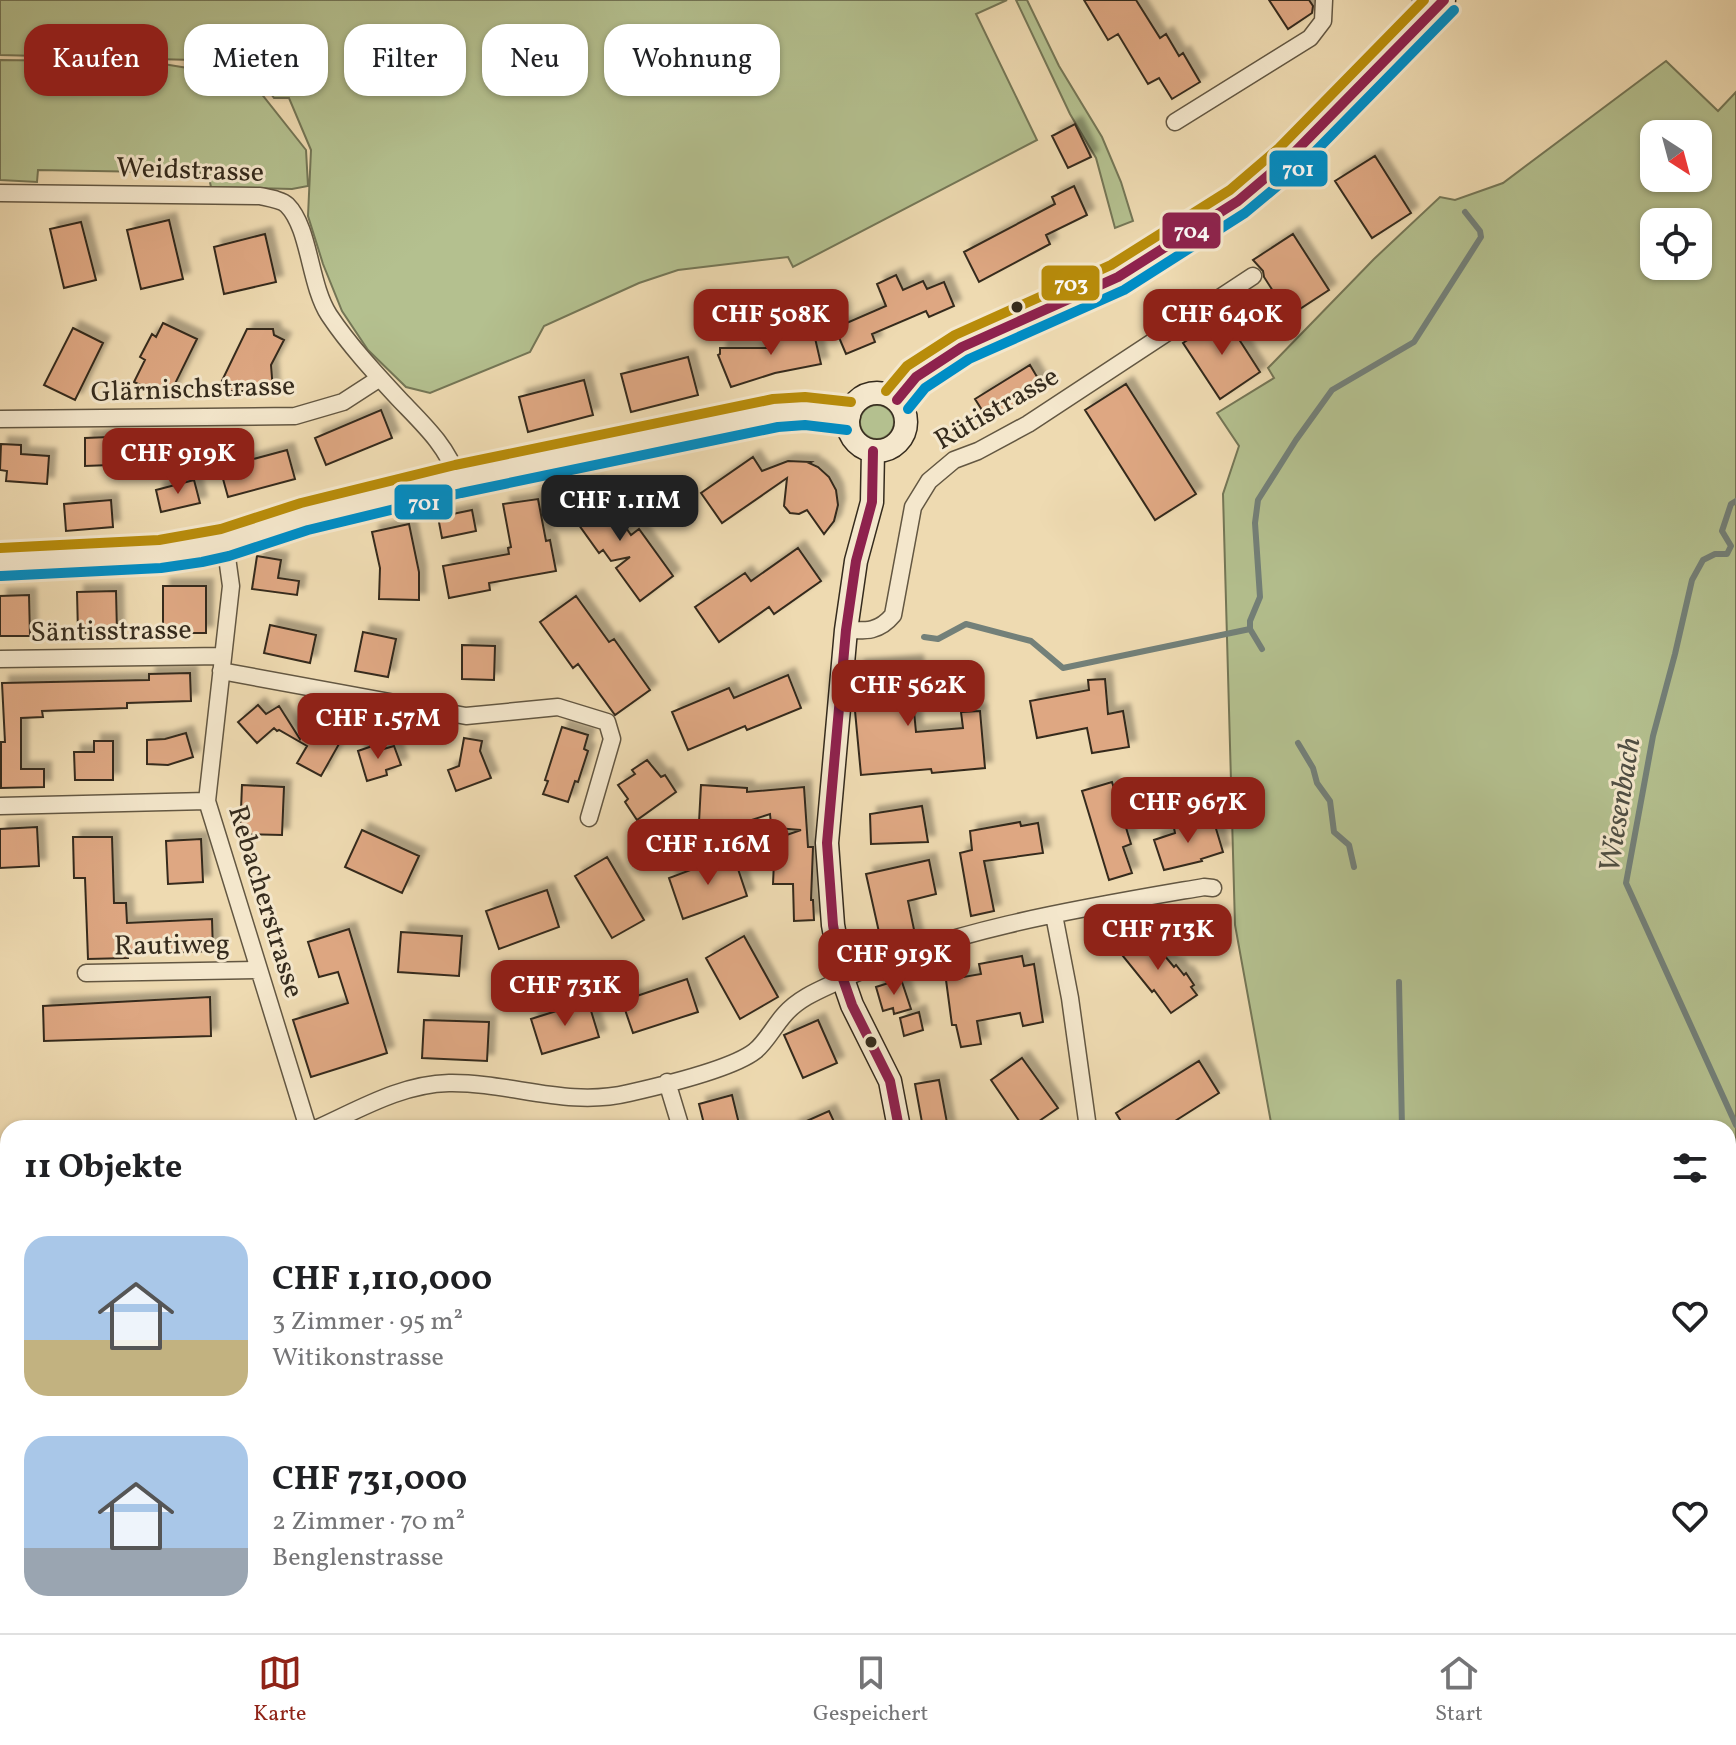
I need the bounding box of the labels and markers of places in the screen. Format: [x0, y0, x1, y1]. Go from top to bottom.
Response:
pin: CHF 508K [688, 289, 854, 357]
pin: CHF 640K [1139, 289, 1305, 357]
unlabelled marker [1009, 299, 1025, 315]
pin: CHF 919K [95, 428, 261, 496]
pin: CHF 1.11M [528, 475, 712, 543]
pin: CHF 562K [825, 660, 991, 728]
pin: CHF 1.57M [286, 693, 470, 761]
pin: CHF 967K [1105, 777, 1271, 845]
pin: CHF 1.16M [616, 819, 800, 887]
pin: CHF 713K [1075, 904, 1241, 972]
pin: CHF 919K [811, 929, 977, 997]
pin: CHF 731K [482, 960, 648, 1028]
unlabelled marker [863, 1034, 879, 1050]

